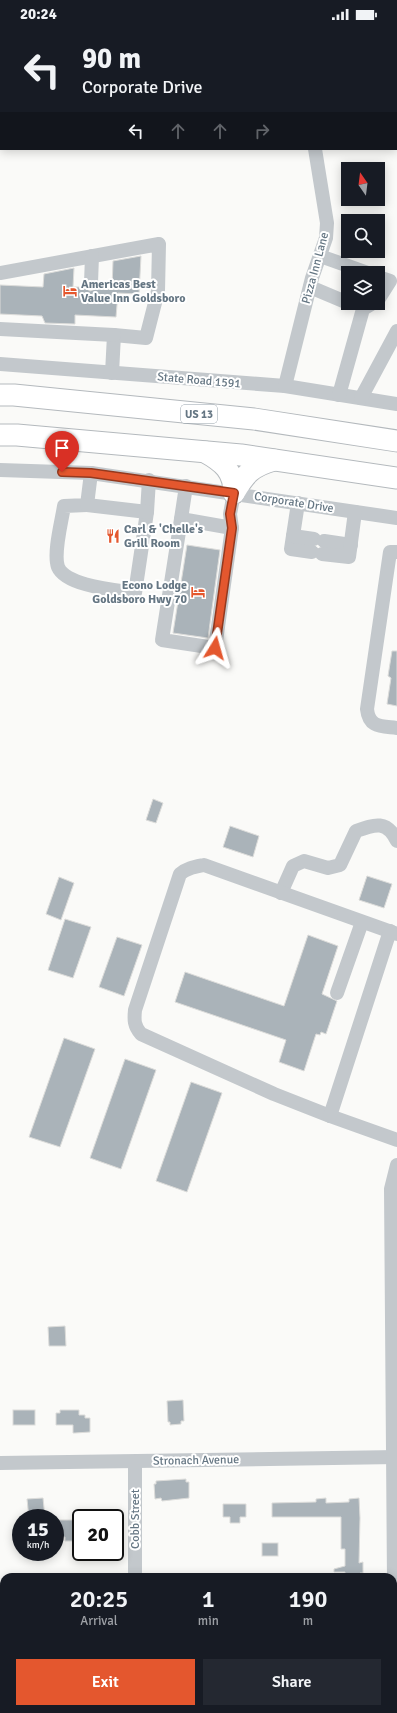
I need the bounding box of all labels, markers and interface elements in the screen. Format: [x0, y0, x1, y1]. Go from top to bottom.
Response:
text: 20:24 [20, 5, 57, 23]
text: 90 m [82, 42, 141, 76]
icon: left [16, 44, 68, 96]
text: Corporate Drive [82, 76, 202, 98]
icon: left [125, 120, 147, 142]
icon: ahead [167, 120, 189, 142]
icon: ahead [209, 120, 231, 142]
icon: right [251, 120, 273, 142]
north arrow [341, 162, 385, 206]
map controls [341, 162, 385, 310]
button: search [341, 214, 385, 258]
street label: Pizza Inn Lane [299, 231, 332, 306]
button: layers [341, 266, 385, 310]
place label: Americas Best Value Inn Goldsboro [81, 277, 185, 306]
hotel icon: Americas Best Value Inn Goldsboro [62, 283, 78, 299]
street label: State Road 1591 [157, 369, 241, 392]
road number: US 13 [181, 405, 217, 423]
pin [45, 431, 79, 472]
icon: arrive [51, 437, 73, 459]
street label: Corporate Drive [253, 489, 335, 516]
place label: Carl & 'Chelle's Grill Room [124, 522, 204, 551]
restaurant icon: Carl & 'Chelle's Grill Room [105, 528, 121, 544]
place label: Econo Lodge Goldsboro Hwy 70 [92, 578, 188, 607]
hotel icon: Econo Lodge Goldsboro Hwy 70 [190, 584, 206, 600]
position arrow [194, 627, 236, 669]
street label: Stronach Avenue [153, 1452, 239, 1469]
street label: Cobb Street [128, 1489, 143, 1549]
speed limit sign: 20 [72, 1509, 124, 1561]
text: 15 [27, 1517, 49, 1542]
text: km/h [27, 1539, 49, 1551]
text: 20:25 [70, 1584, 128, 1614]
text: 1 [202, 1584, 215, 1614]
text: 190 [288, 1584, 327, 1614]
text: Arrival [80, 1613, 118, 1629]
text: min [198, 1613, 219, 1629]
text: m [303, 1613, 313, 1629]
button: Exit [16, 1659, 195, 1705]
button: Share [203, 1659, 381, 1705]

